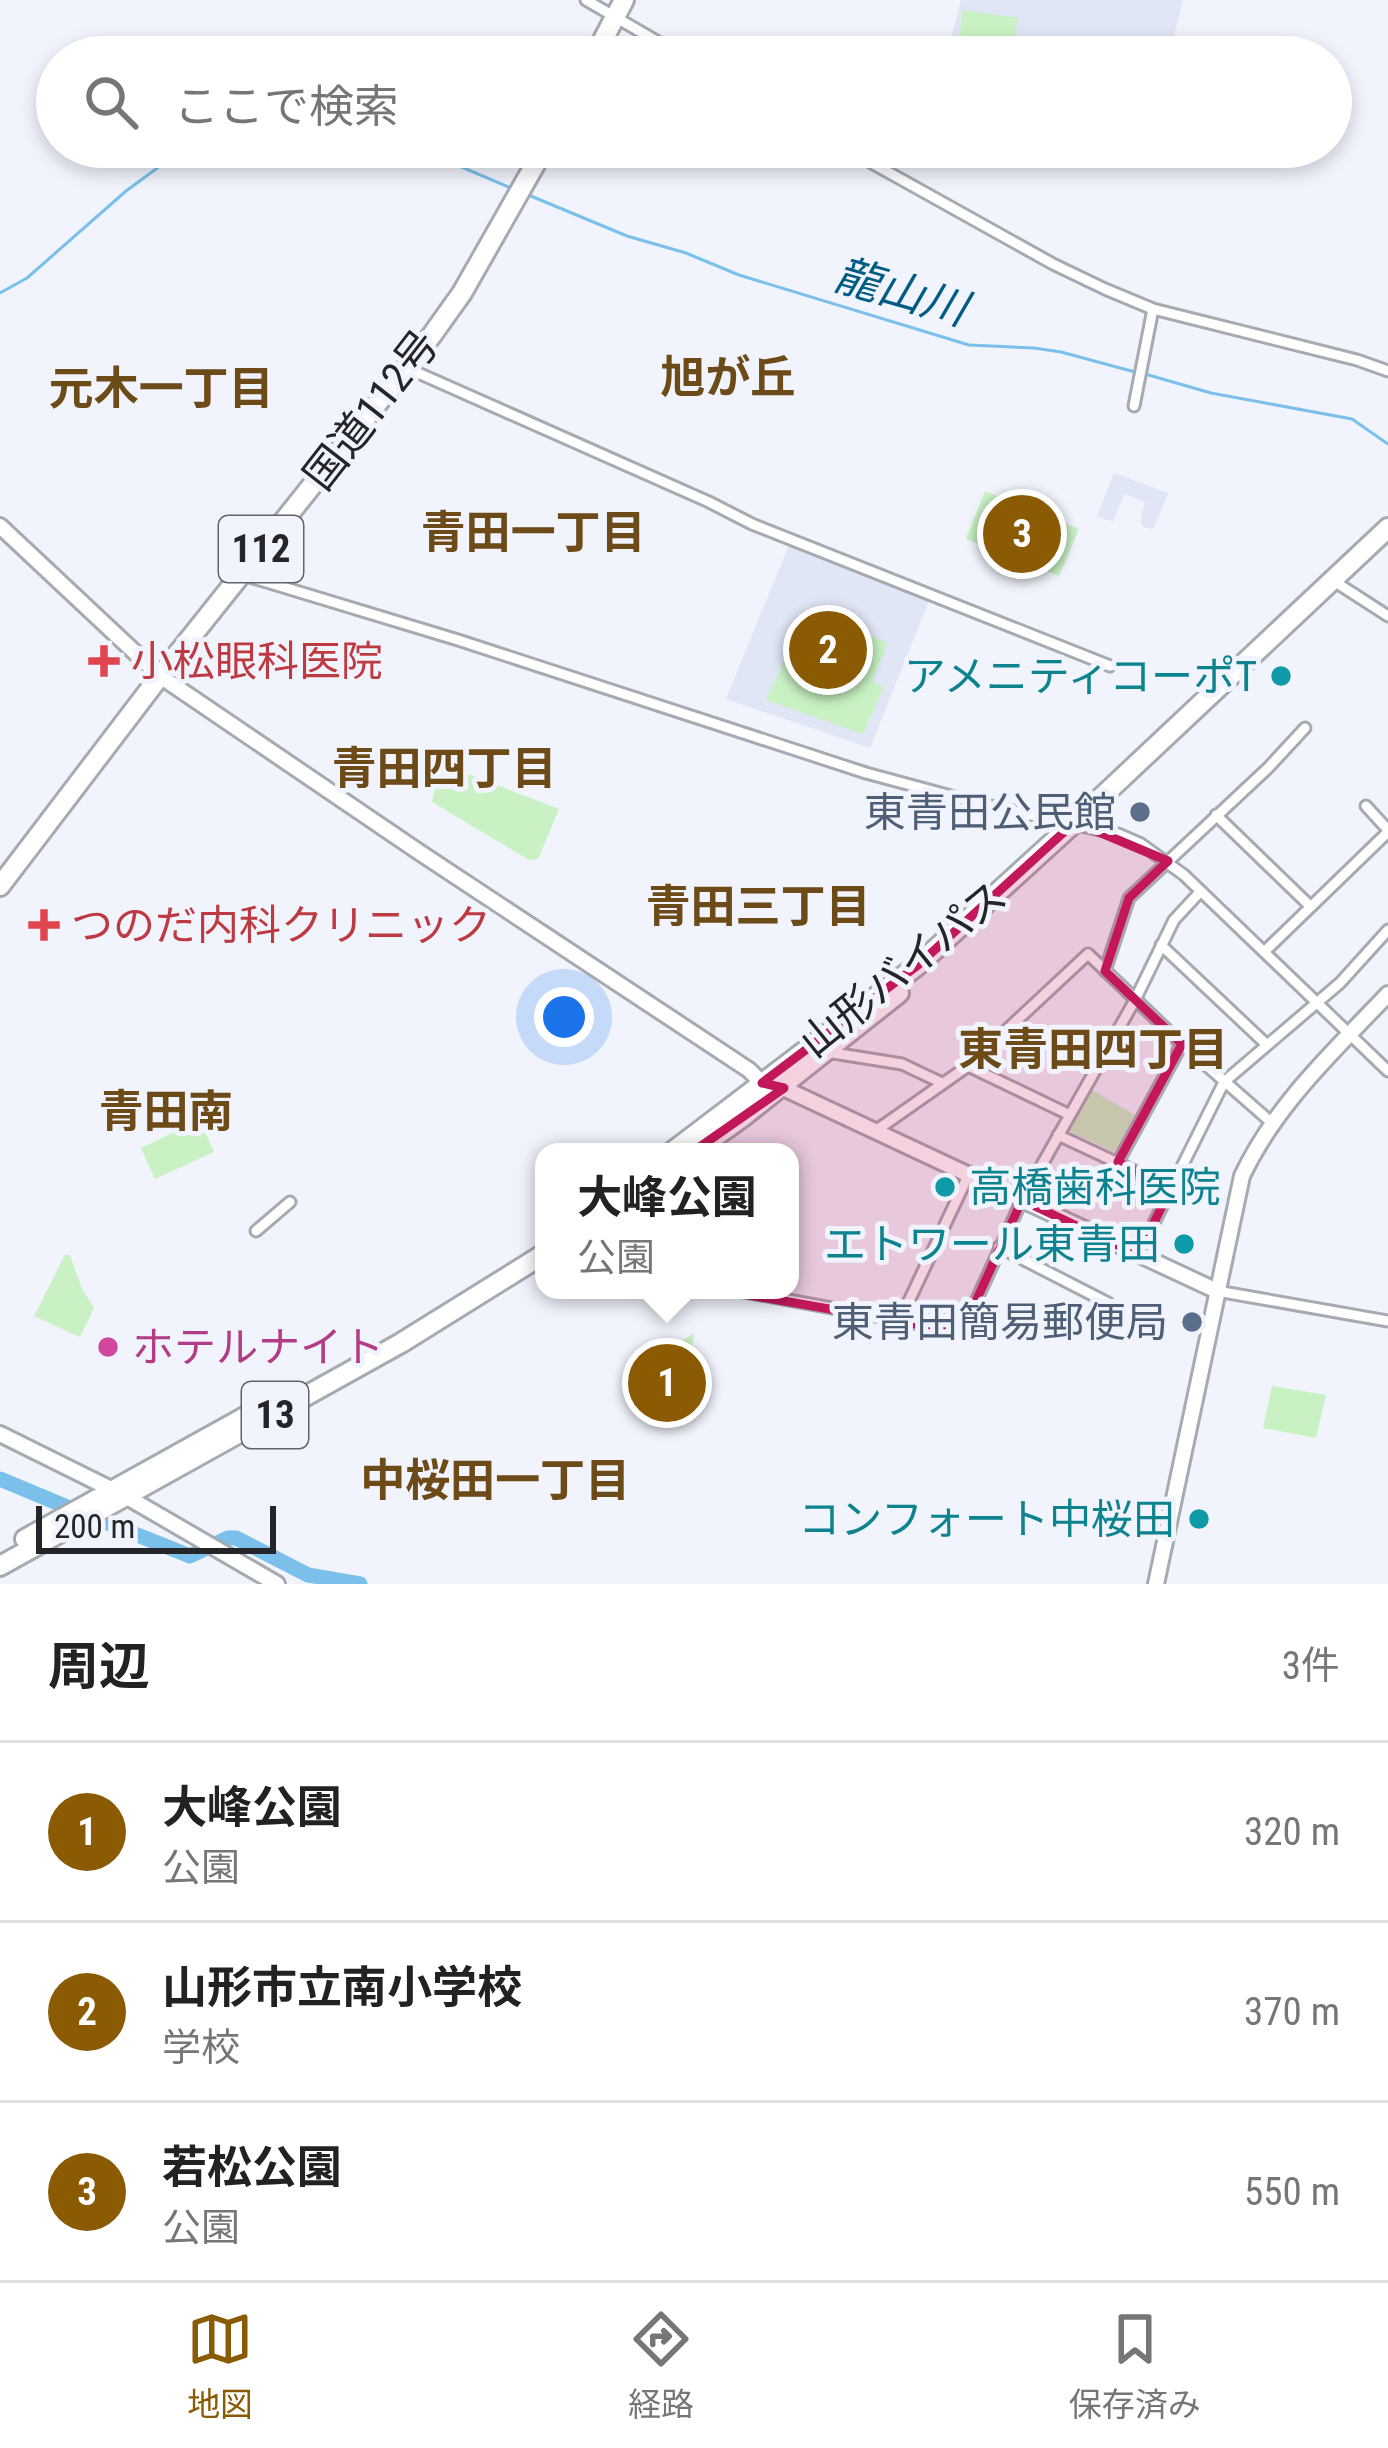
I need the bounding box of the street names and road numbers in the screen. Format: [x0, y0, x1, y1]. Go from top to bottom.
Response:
street label: 国道112号 [294, 321, 448, 499]
road number: 112 [219, 516, 303, 582]
street label: 山形バイパス [790, 871, 1016, 1067]
road number: 13 [242, 1382, 308, 1448]

